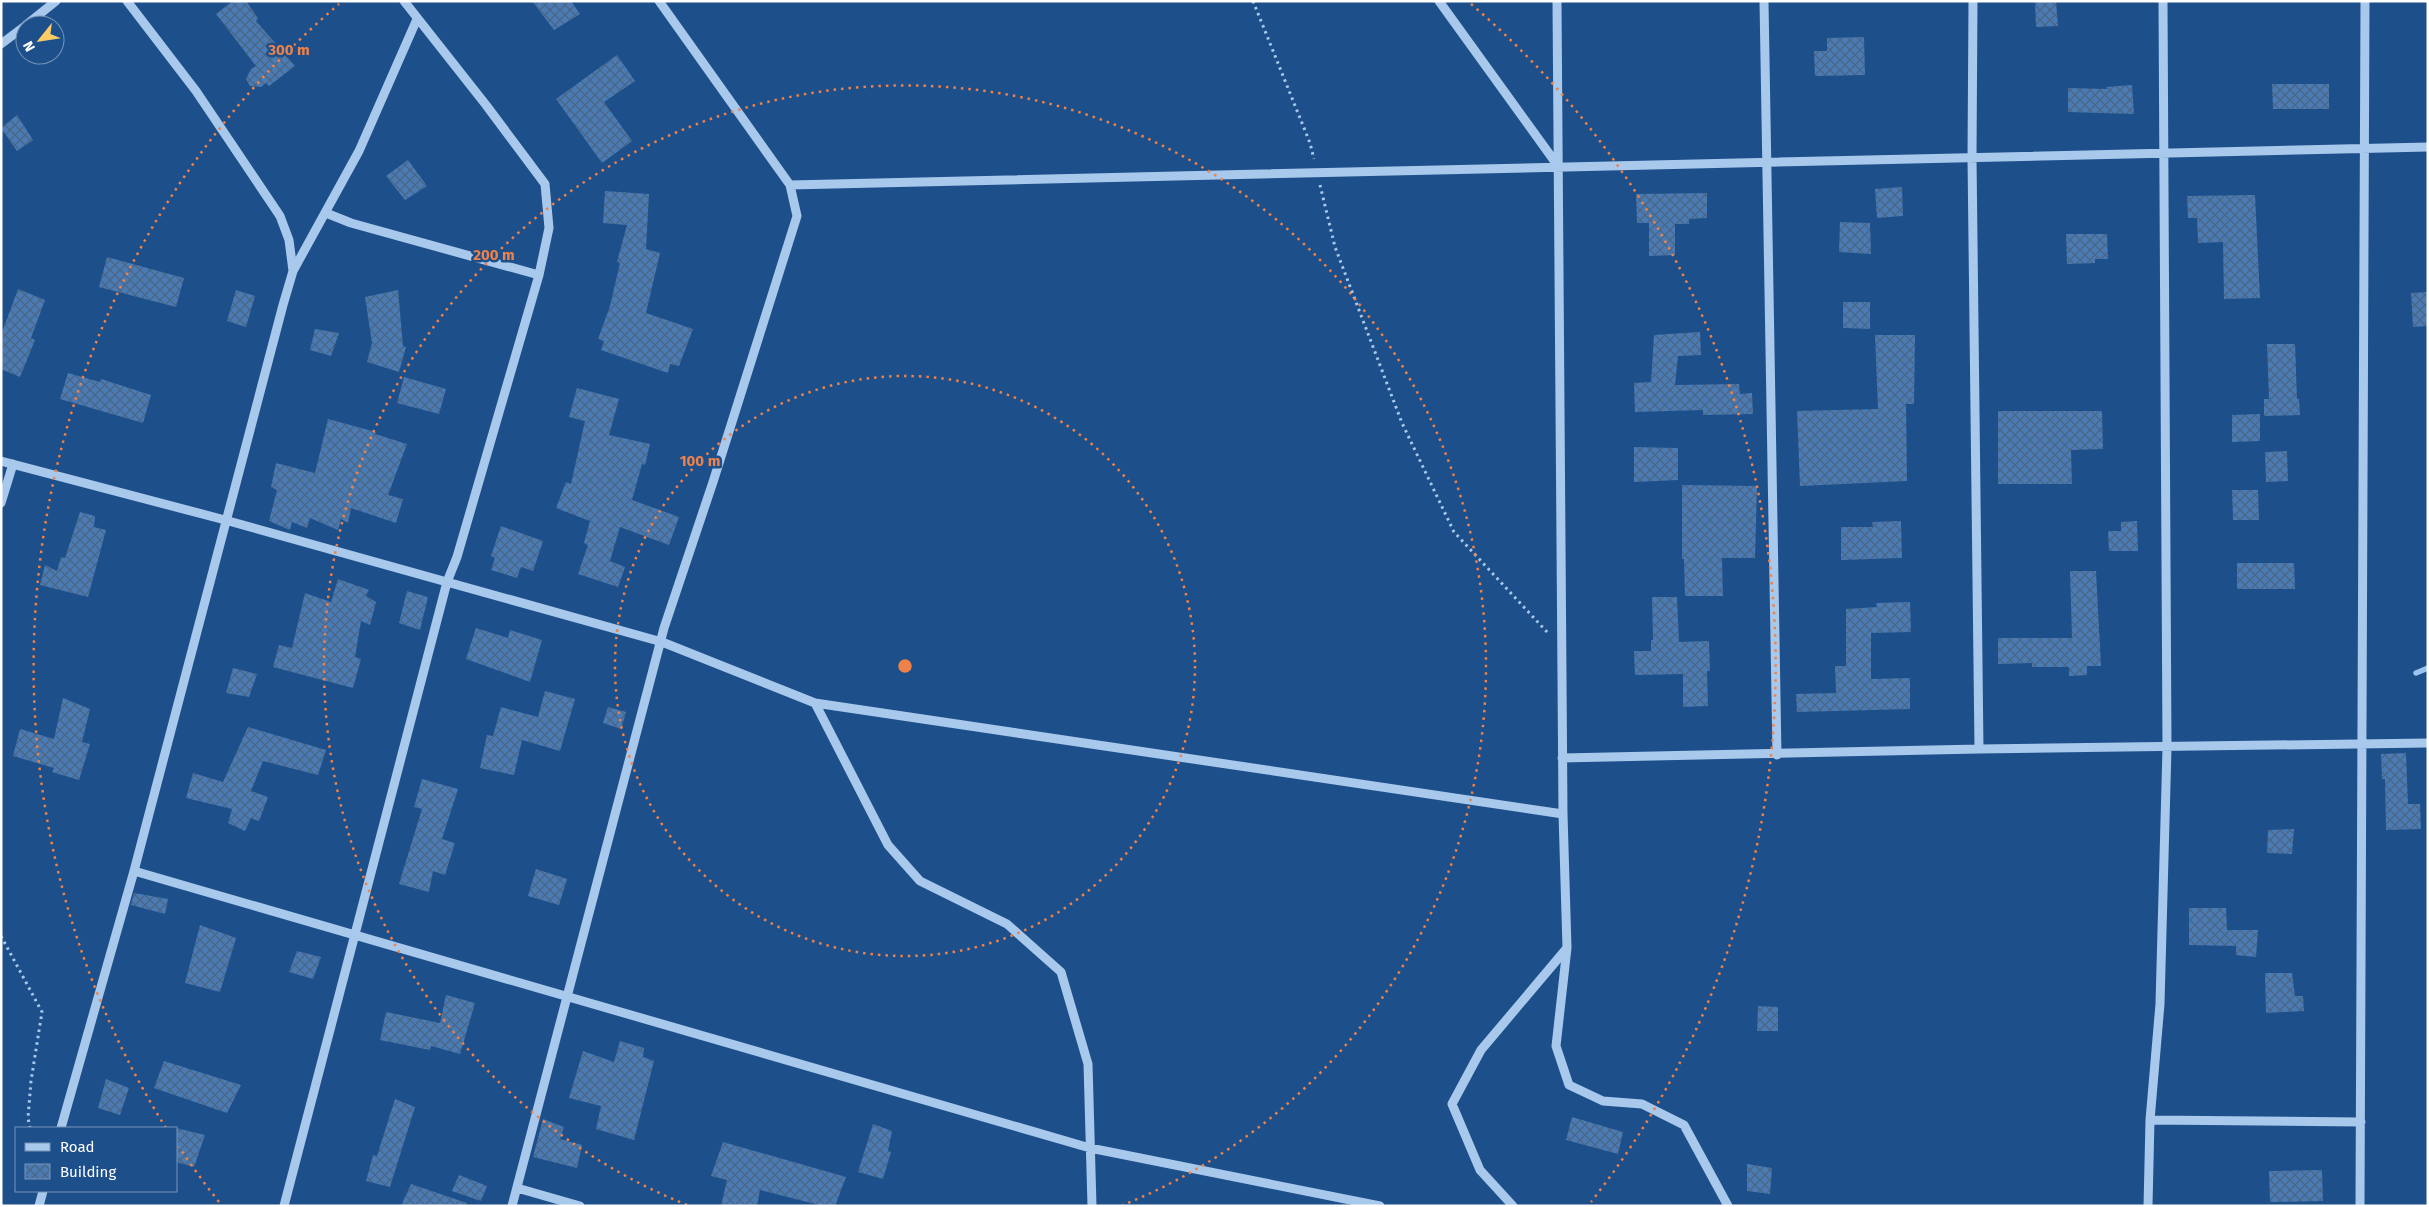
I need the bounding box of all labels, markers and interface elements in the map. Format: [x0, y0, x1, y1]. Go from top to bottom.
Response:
north arrow [15, 15, 65, 65]
text: N [19, 38, 39, 55]
text: 300 m [267, 41, 310, 59]
text: 200 m [473, 246, 515, 264]
text: 100 m [680, 452, 720, 470]
centre of rings [896, 657, 914, 675]
legend [15, 1127, 178, 1192]
text: Road [60, 1138, 95, 1156]
text: Building [60, 1163, 116, 1181]

